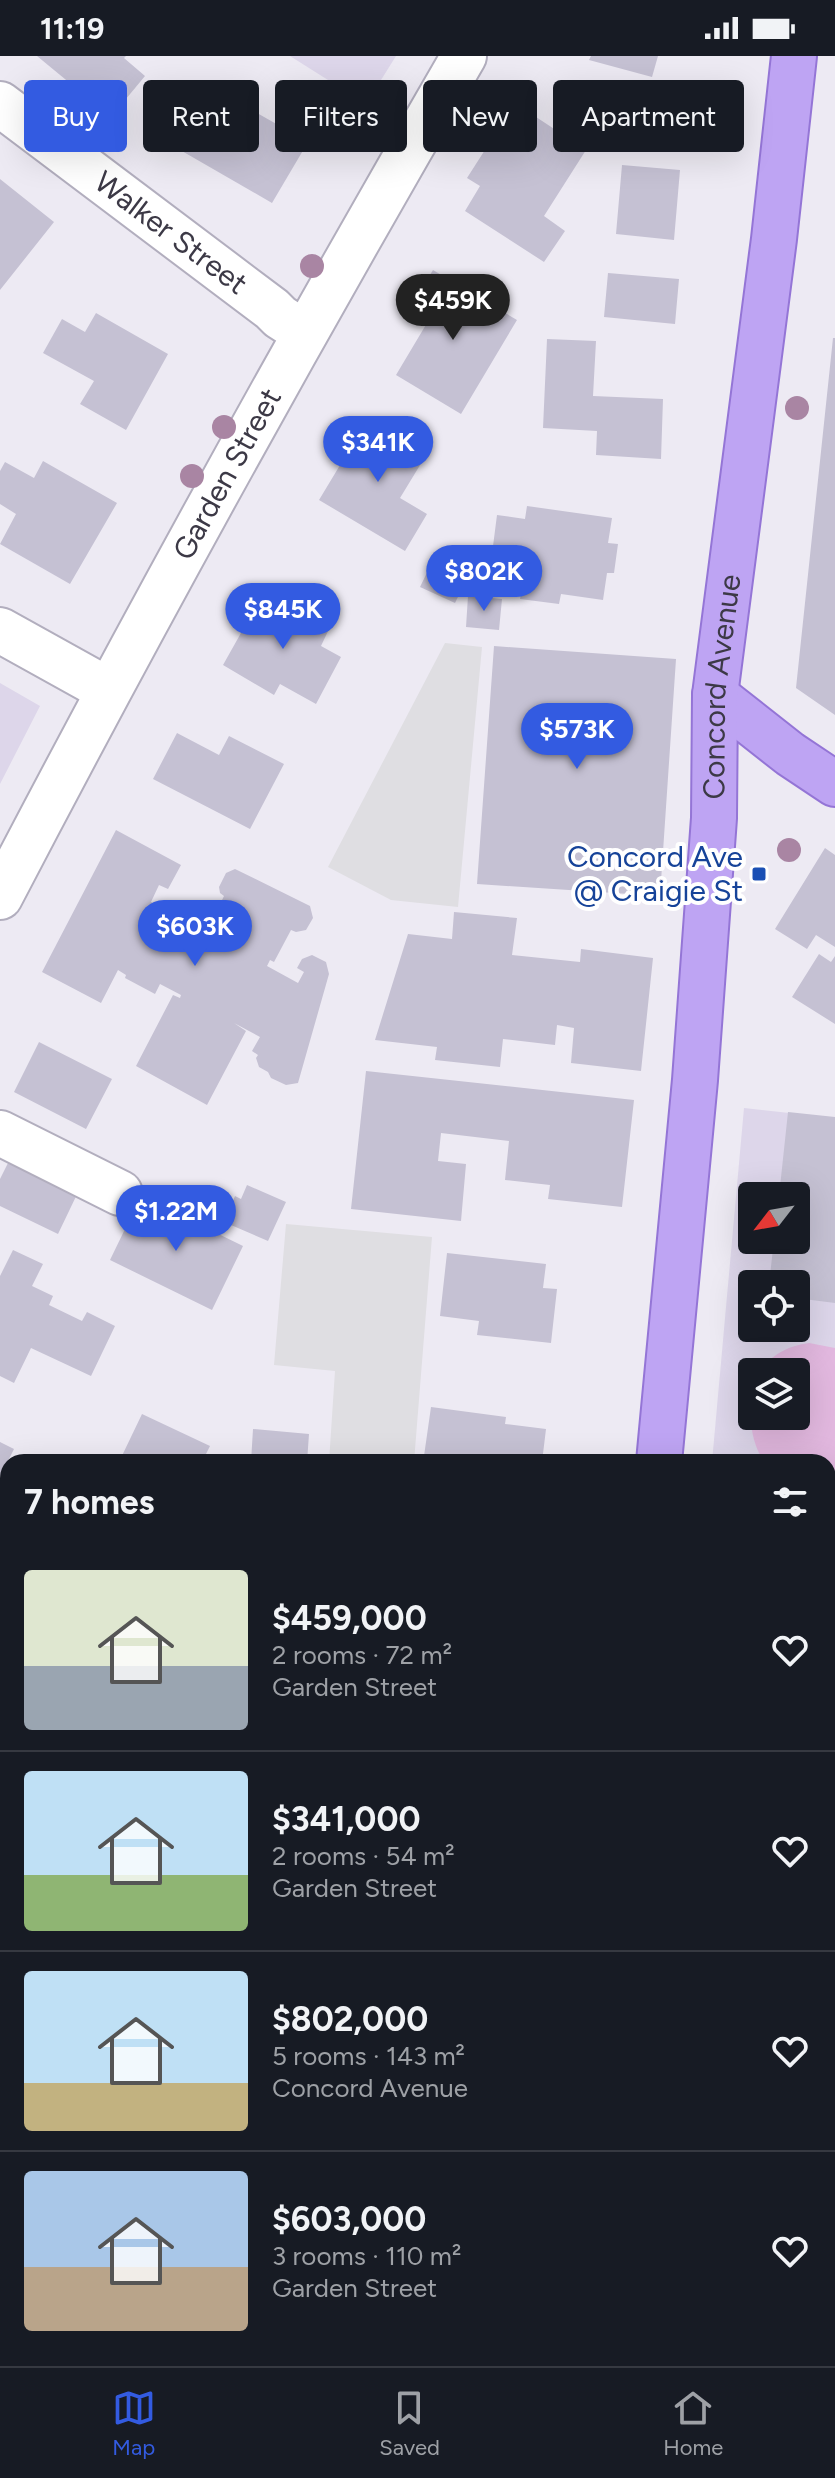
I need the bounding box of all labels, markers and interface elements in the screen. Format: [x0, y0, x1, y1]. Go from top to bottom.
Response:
text: 11:19 [40, 10, 104, 47]
chip: Buy [24, 80, 127, 152]
chip: Rent [143, 80, 259, 152]
chip: Filters [275, 80, 407, 152]
chip: New [423, 80, 537, 152]
chip: Apartment [553, 80, 744, 152]
street label: Walker Street [87, 163, 255, 302]
pin: $459K [397, 274, 509, 342]
text: $459K [414, 284, 492, 316]
street label: Garden Street [164, 382, 289, 566]
pin: $341K [322, 416, 434, 484]
text: $341K [341, 426, 415, 458]
pin: $802K [428, 545, 540, 613]
text: $802K [444, 555, 524, 587]
street label: Concord Avenue [695, 572, 748, 800]
pin: $845K [227, 583, 339, 651]
text: $845K [243, 593, 323, 625]
pin: $573K [521, 703, 633, 771]
text: $573K [539, 713, 615, 745]
place label: Concord Ave @ Craigie St [567, 838, 743, 909]
marker: Concord Ave @ Craigie St [750, 865, 768, 883]
pin: $603K [139, 900, 251, 968]
text: $603K [156, 910, 234, 942]
north arrow [738, 1182, 810, 1254]
map controls [738, 1182, 810, 1430]
pin: $1.22M [111, 1185, 241, 1253]
text: $1.22M [134, 1195, 218, 1227]
button: locate [738, 1270, 810, 1342]
button: layers [738, 1358, 810, 1430]
icon: filters [768, 1480, 812, 1524]
text: 7 homes [24, 1482, 154, 1523]
text: $459,000 [272, 1598, 427, 1639]
icon: home [88, 1602, 184, 1698]
icon: heart [768, 1628, 812, 1672]
text: 2 rooms · 72 m² [272, 1639, 452, 1671]
text: Garden Street [272, 1671, 437, 1703]
text: $341,000 [272, 1799, 420, 1840]
icon: home [88, 1803, 184, 1899]
icon: heart [768, 1829, 812, 1873]
text: 2 rooms · 54 m² [272, 1840, 455, 1872]
text: Garden Street [272, 1872, 437, 1904]
text: $802,000 [272, 1999, 428, 2040]
icon: home [88, 2003, 184, 2099]
icon: heart [768, 2029, 812, 2073]
text: 5 rooms · 143 m² [272, 2040, 465, 2072]
text: Concord Avenue [272, 2072, 468, 2104]
text: $603,000 [272, 2199, 426, 2240]
icon: home [88, 2203, 184, 2299]
icon: heart [768, 2229, 812, 2273]
text: 3 rooms · 110 m² [272, 2240, 461, 2272]
text: Garden Street [272, 2272, 437, 2304]
tab: Map [112, 2386, 156, 2461]
tab: Saved [379, 2386, 440, 2461]
tab: Home [663, 2386, 723, 2461]

